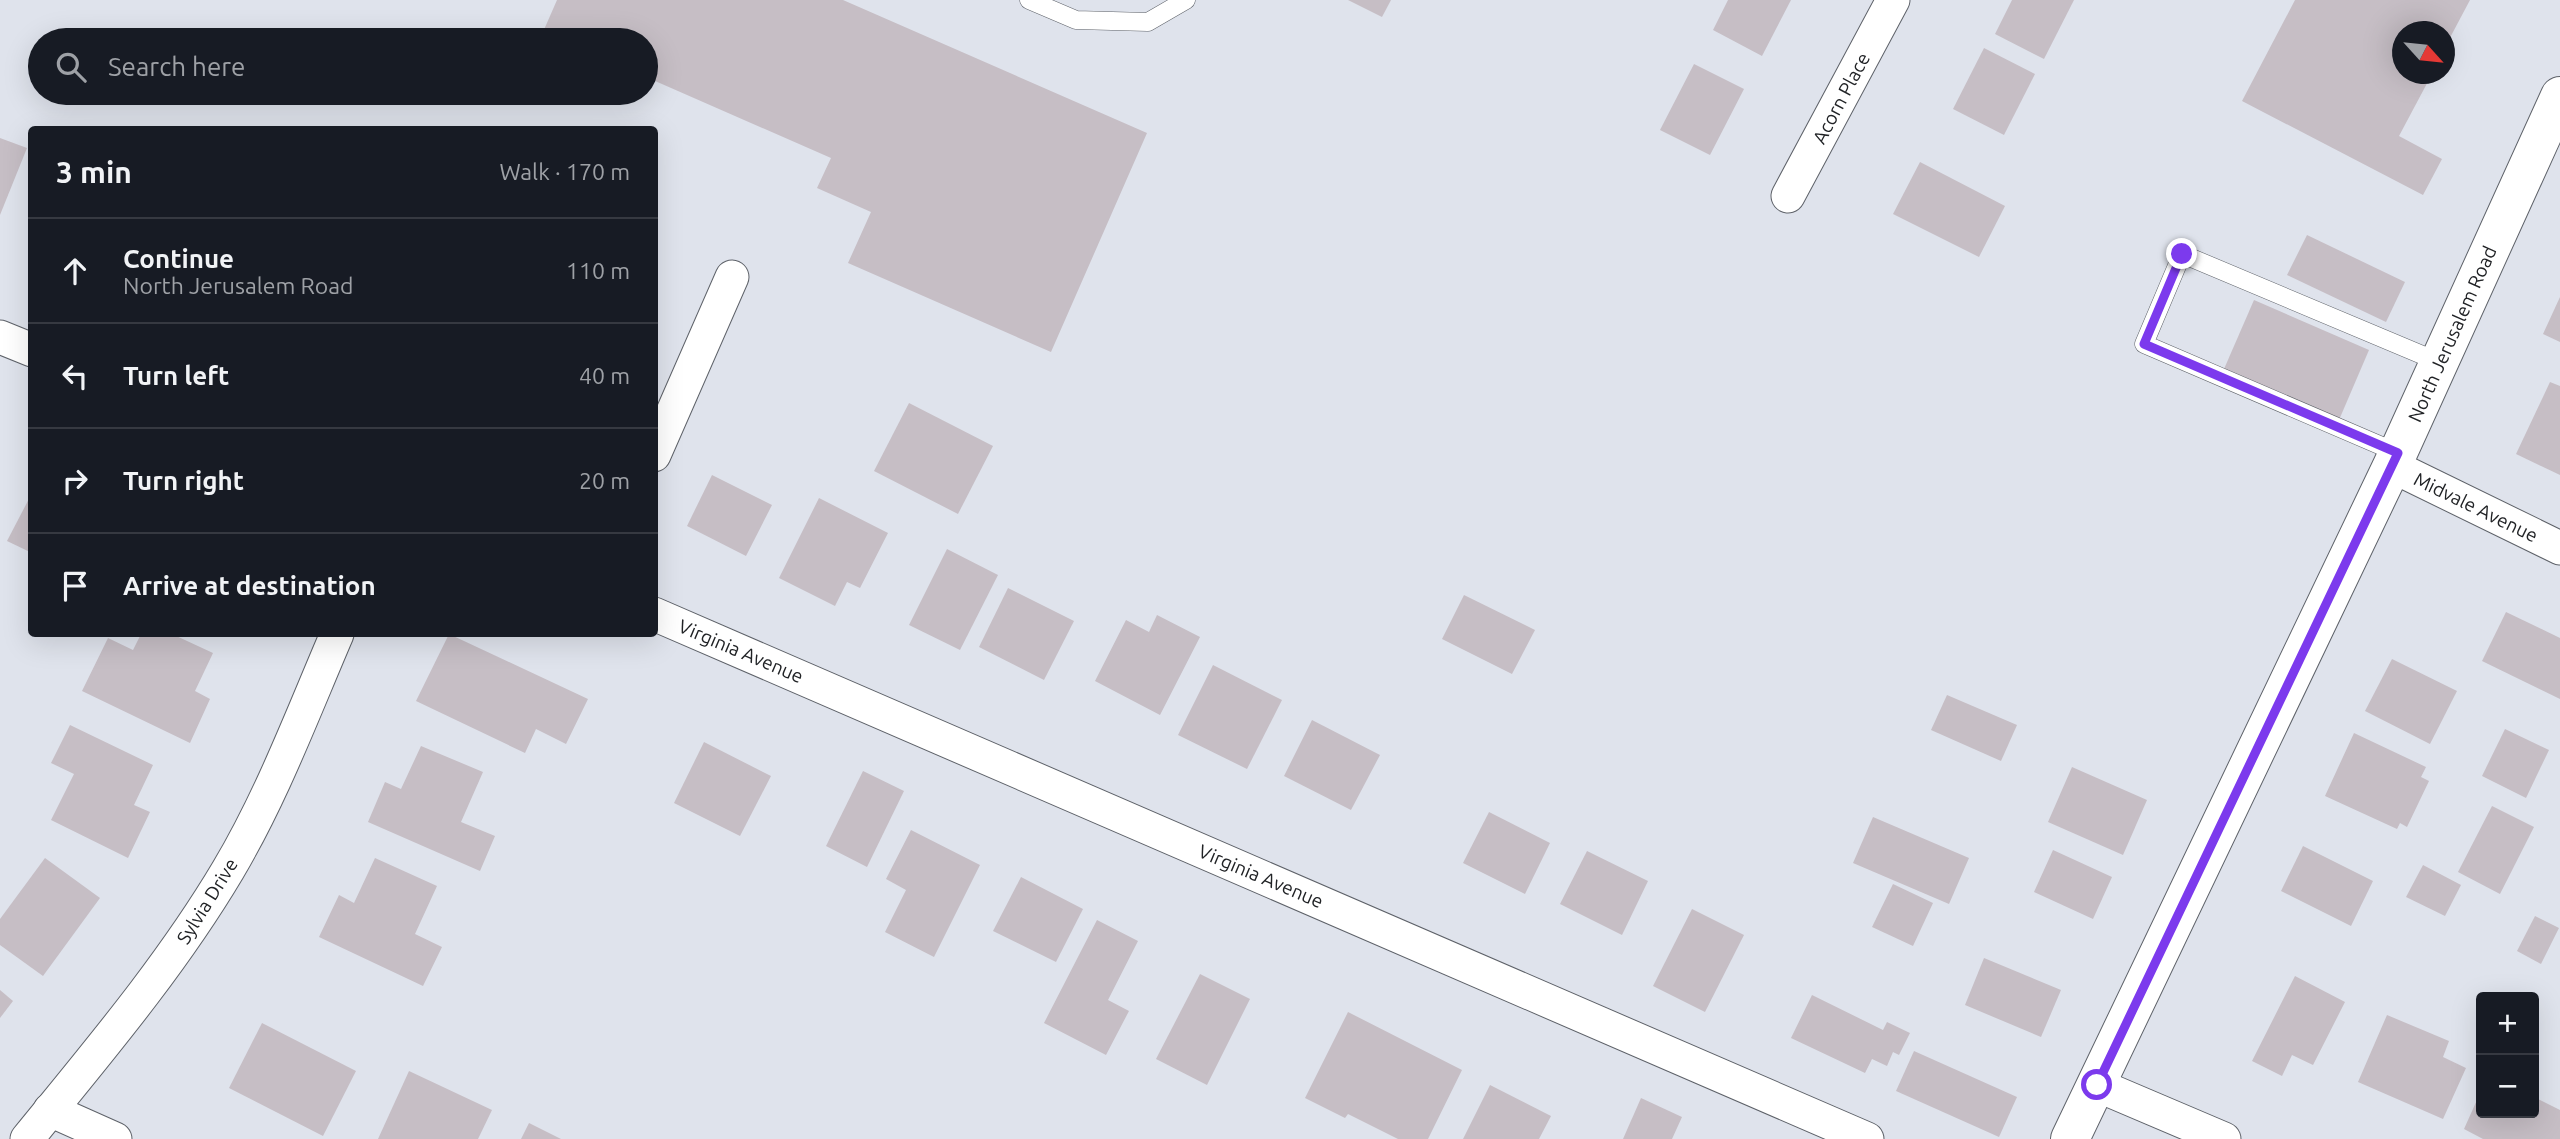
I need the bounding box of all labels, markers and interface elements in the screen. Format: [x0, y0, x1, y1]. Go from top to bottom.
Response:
north arrow [2392, 21, 2455, 84]
search box [28, 28, 658, 105]
icon: search [52, 48, 90, 86]
street label: Acorn Place [1808, 49, 1874, 147]
text: Search here [108, 52, 245, 81]
text: 3 min [56, 155, 132, 189]
text: Walk · 170 m [499, 159, 630, 184]
route end [2166, 238, 2197, 269]
street label: North Jerusalem Road [2403, 243, 2501, 425]
text: Continue [123, 244, 234, 273]
icon: ahead [56, 252, 94, 290]
text: 110 m [566, 258, 630, 283]
text: North Jerusalem Road [123, 273, 354, 298]
icon: left [56, 357, 94, 395]
text: Turn left [123, 361, 229, 390]
text: 40 m [579, 363, 630, 388]
icon: right [56, 462, 94, 500]
text: Turn right [123, 466, 244, 495]
text: 20 m [579, 468, 630, 493]
street label: Midvale Avenue [2410, 468, 2542, 546]
icon: arrive [56, 567, 94, 605]
text: Arrive at destination [123, 571, 376, 600]
street label: Virginia Avenue [675, 615, 807, 687]
street label: Virginia Avenue [1195, 840, 1327, 912]
street label: Sylvia Drive [172, 854, 242, 948]
map controls [2476, 992, 2539, 1118]
button: + [2476, 992, 2539, 1055]
button: − [2476, 1055, 2539, 1118]
route start [2081, 1069, 2112, 1100]

